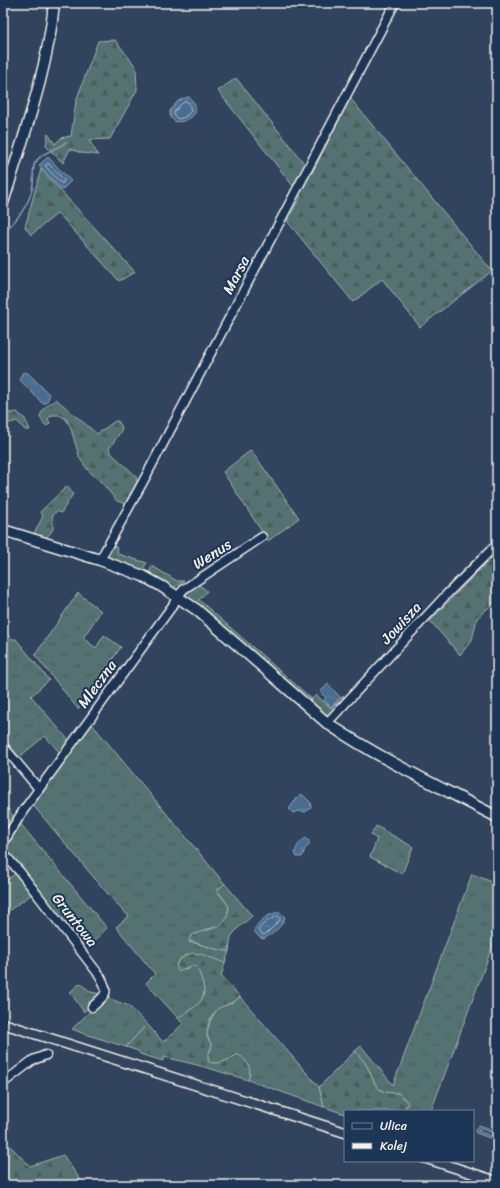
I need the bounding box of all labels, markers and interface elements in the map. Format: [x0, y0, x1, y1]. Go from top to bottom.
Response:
street label: Marsa [215, 251, 257, 299]
street label: Wenus [187, 532, 237, 576]
street label: Jowisza [374, 595, 428, 651]
street label: Mleczna [70, 654, 124, 714]
street label: Gruntowa [45, 887, 105, 953]
legend [344, 1110, 474, 1162]
text: Ulica [380, 1115, 408, 1137]
text: Kolej [380, 1135, 407, 1157]

